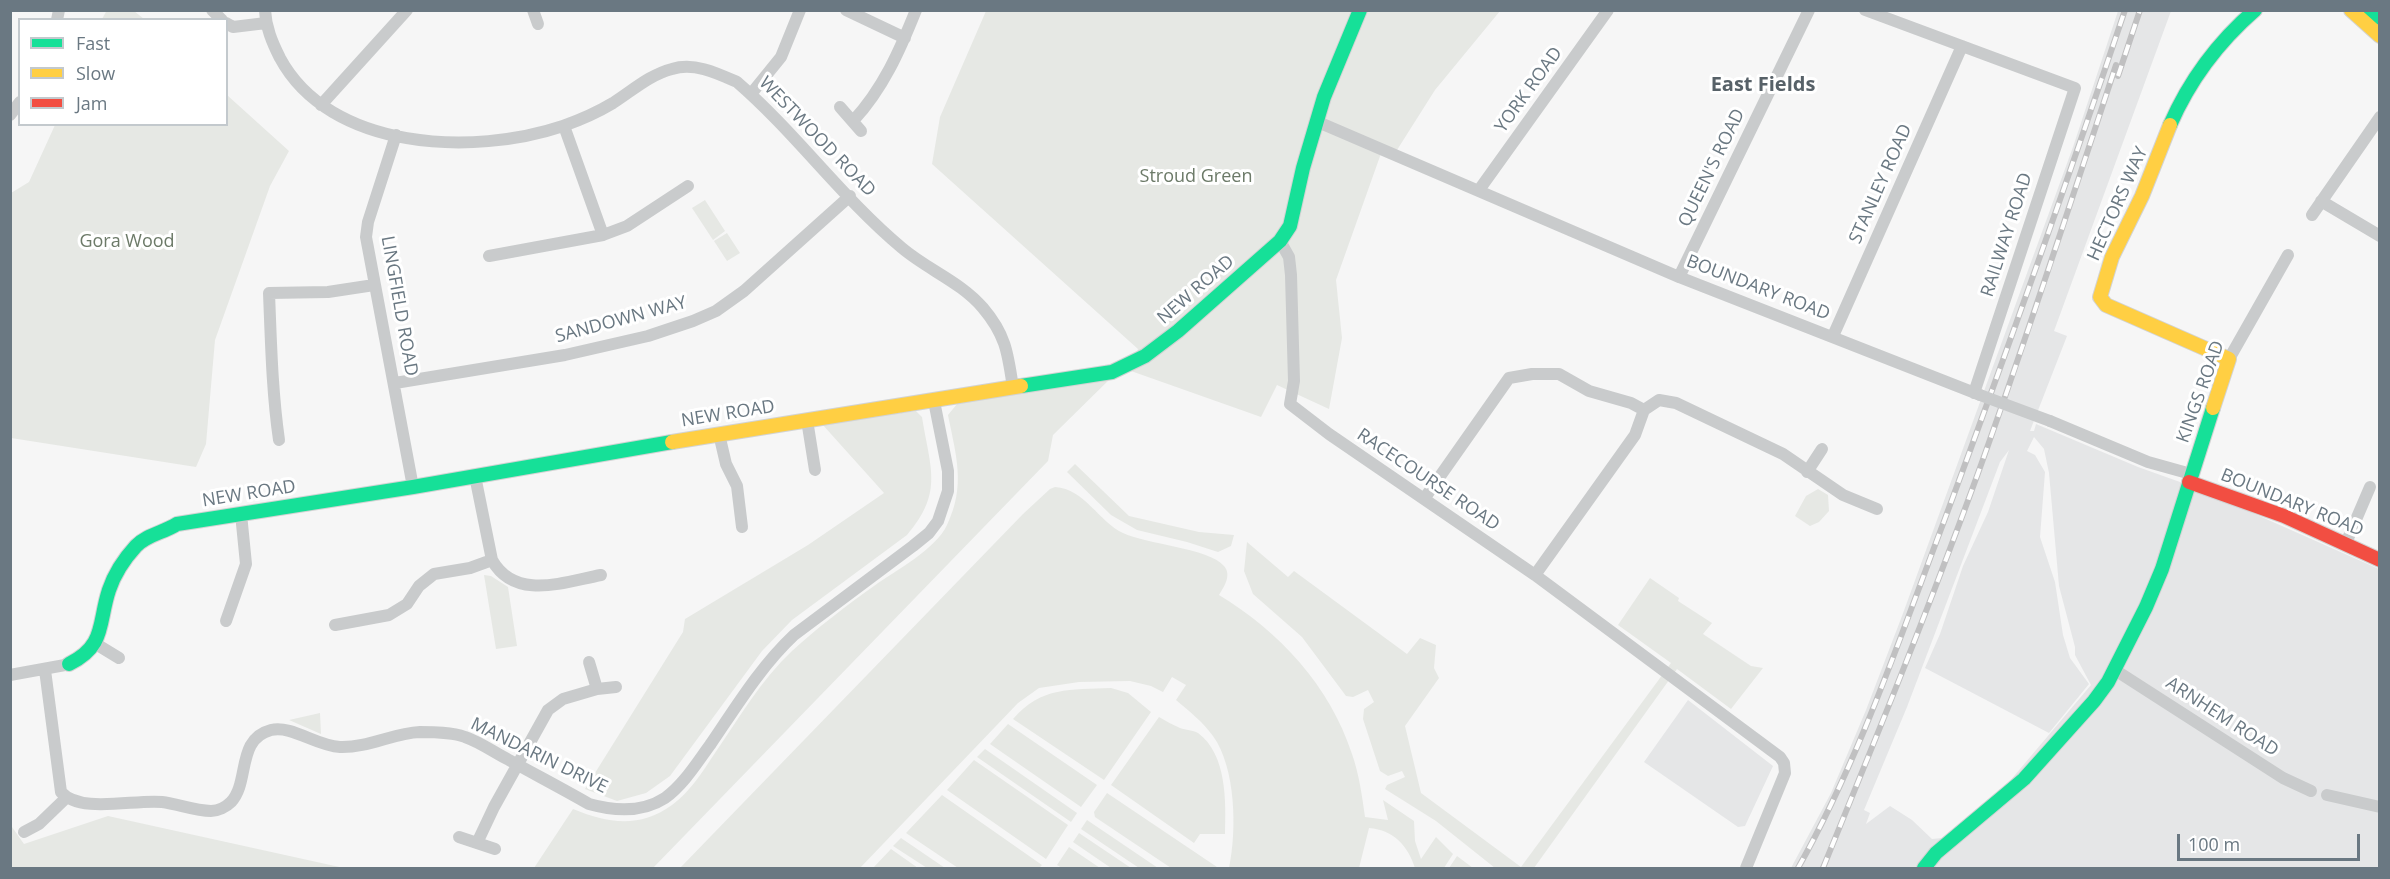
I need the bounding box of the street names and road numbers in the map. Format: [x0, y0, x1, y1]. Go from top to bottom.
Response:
street label: YORK ROAD [1491, 43, 1567, 137]
street label: WESTWOOD ROAD [754, 73, 880, 201]
street label: QUEEN'S ROAD [1674, 105, 1750, 231]
street label: STANLEY ROAD [1845, 121, 1917, 247]
street label: HECTORS WAY [2083, 144, 2153, 264]
street label: RAILWAY ROAD [1977, 170, 2037, 300]
street label: LINGFIELD ROAD [376, 234, 422, 378]
street label: NEW ROAD [1153, 251, 1239, 329]
street label: BOUNDARY ROAD [1683, 251, 1833, 325]
street label: SANDOWN WAY [553, 292, 689, 348]
street label: KINGS ROAD [2173, 338, 2229, 446]
street label: NEW ROAD [680, 396, 776, 432]
street label: RACECOURSE ROAD [1353, 424, 1503, 536]
street label: BOUNDARY ROAD [2217, 464, 2367, 542]
street label: NEW ROAD [201, 476, 297, 512]
street label: ARNHEM ROAD [2162, 673, 2282, 761]
street label: MANDARIN DRIVE [467, 713, 611, 799]

